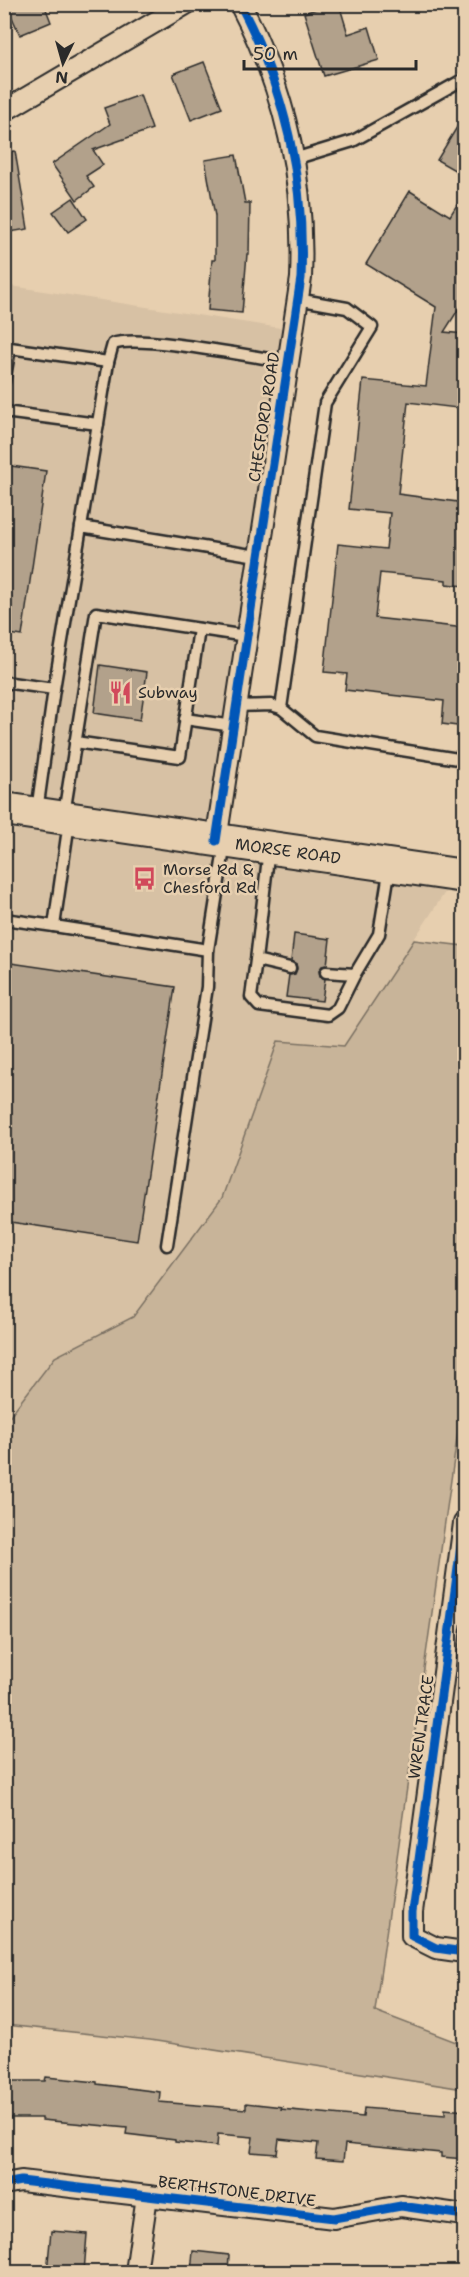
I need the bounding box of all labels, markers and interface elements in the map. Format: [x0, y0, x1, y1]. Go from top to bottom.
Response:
north arrow [33, 33, 93, 93]
scale bar [244, 33, 416, 71]
text: 50 m [253, 42, 298, 66]
text: N [55, 66, 69, 88]
street label: CHESFORD ROAD [243, 350, 285, 484]
restaurant icon: Subway [107, 679, 133, 705]
place label: Subway [138, 682, 198, 703]
street label: MORSE ROAD [234, 833, 342, 869]
place label: Morse Rd & Chesford Rd [163, 859, 257, 898]
bus stop icon: Morse Rd & Chesford Rd [132, 865, 158, 891]
street label: WREN TRACE [403, 1673, 439, 1781]
street label: BERTHSTONE DRIVE [157, 2171, 317, 2211]

